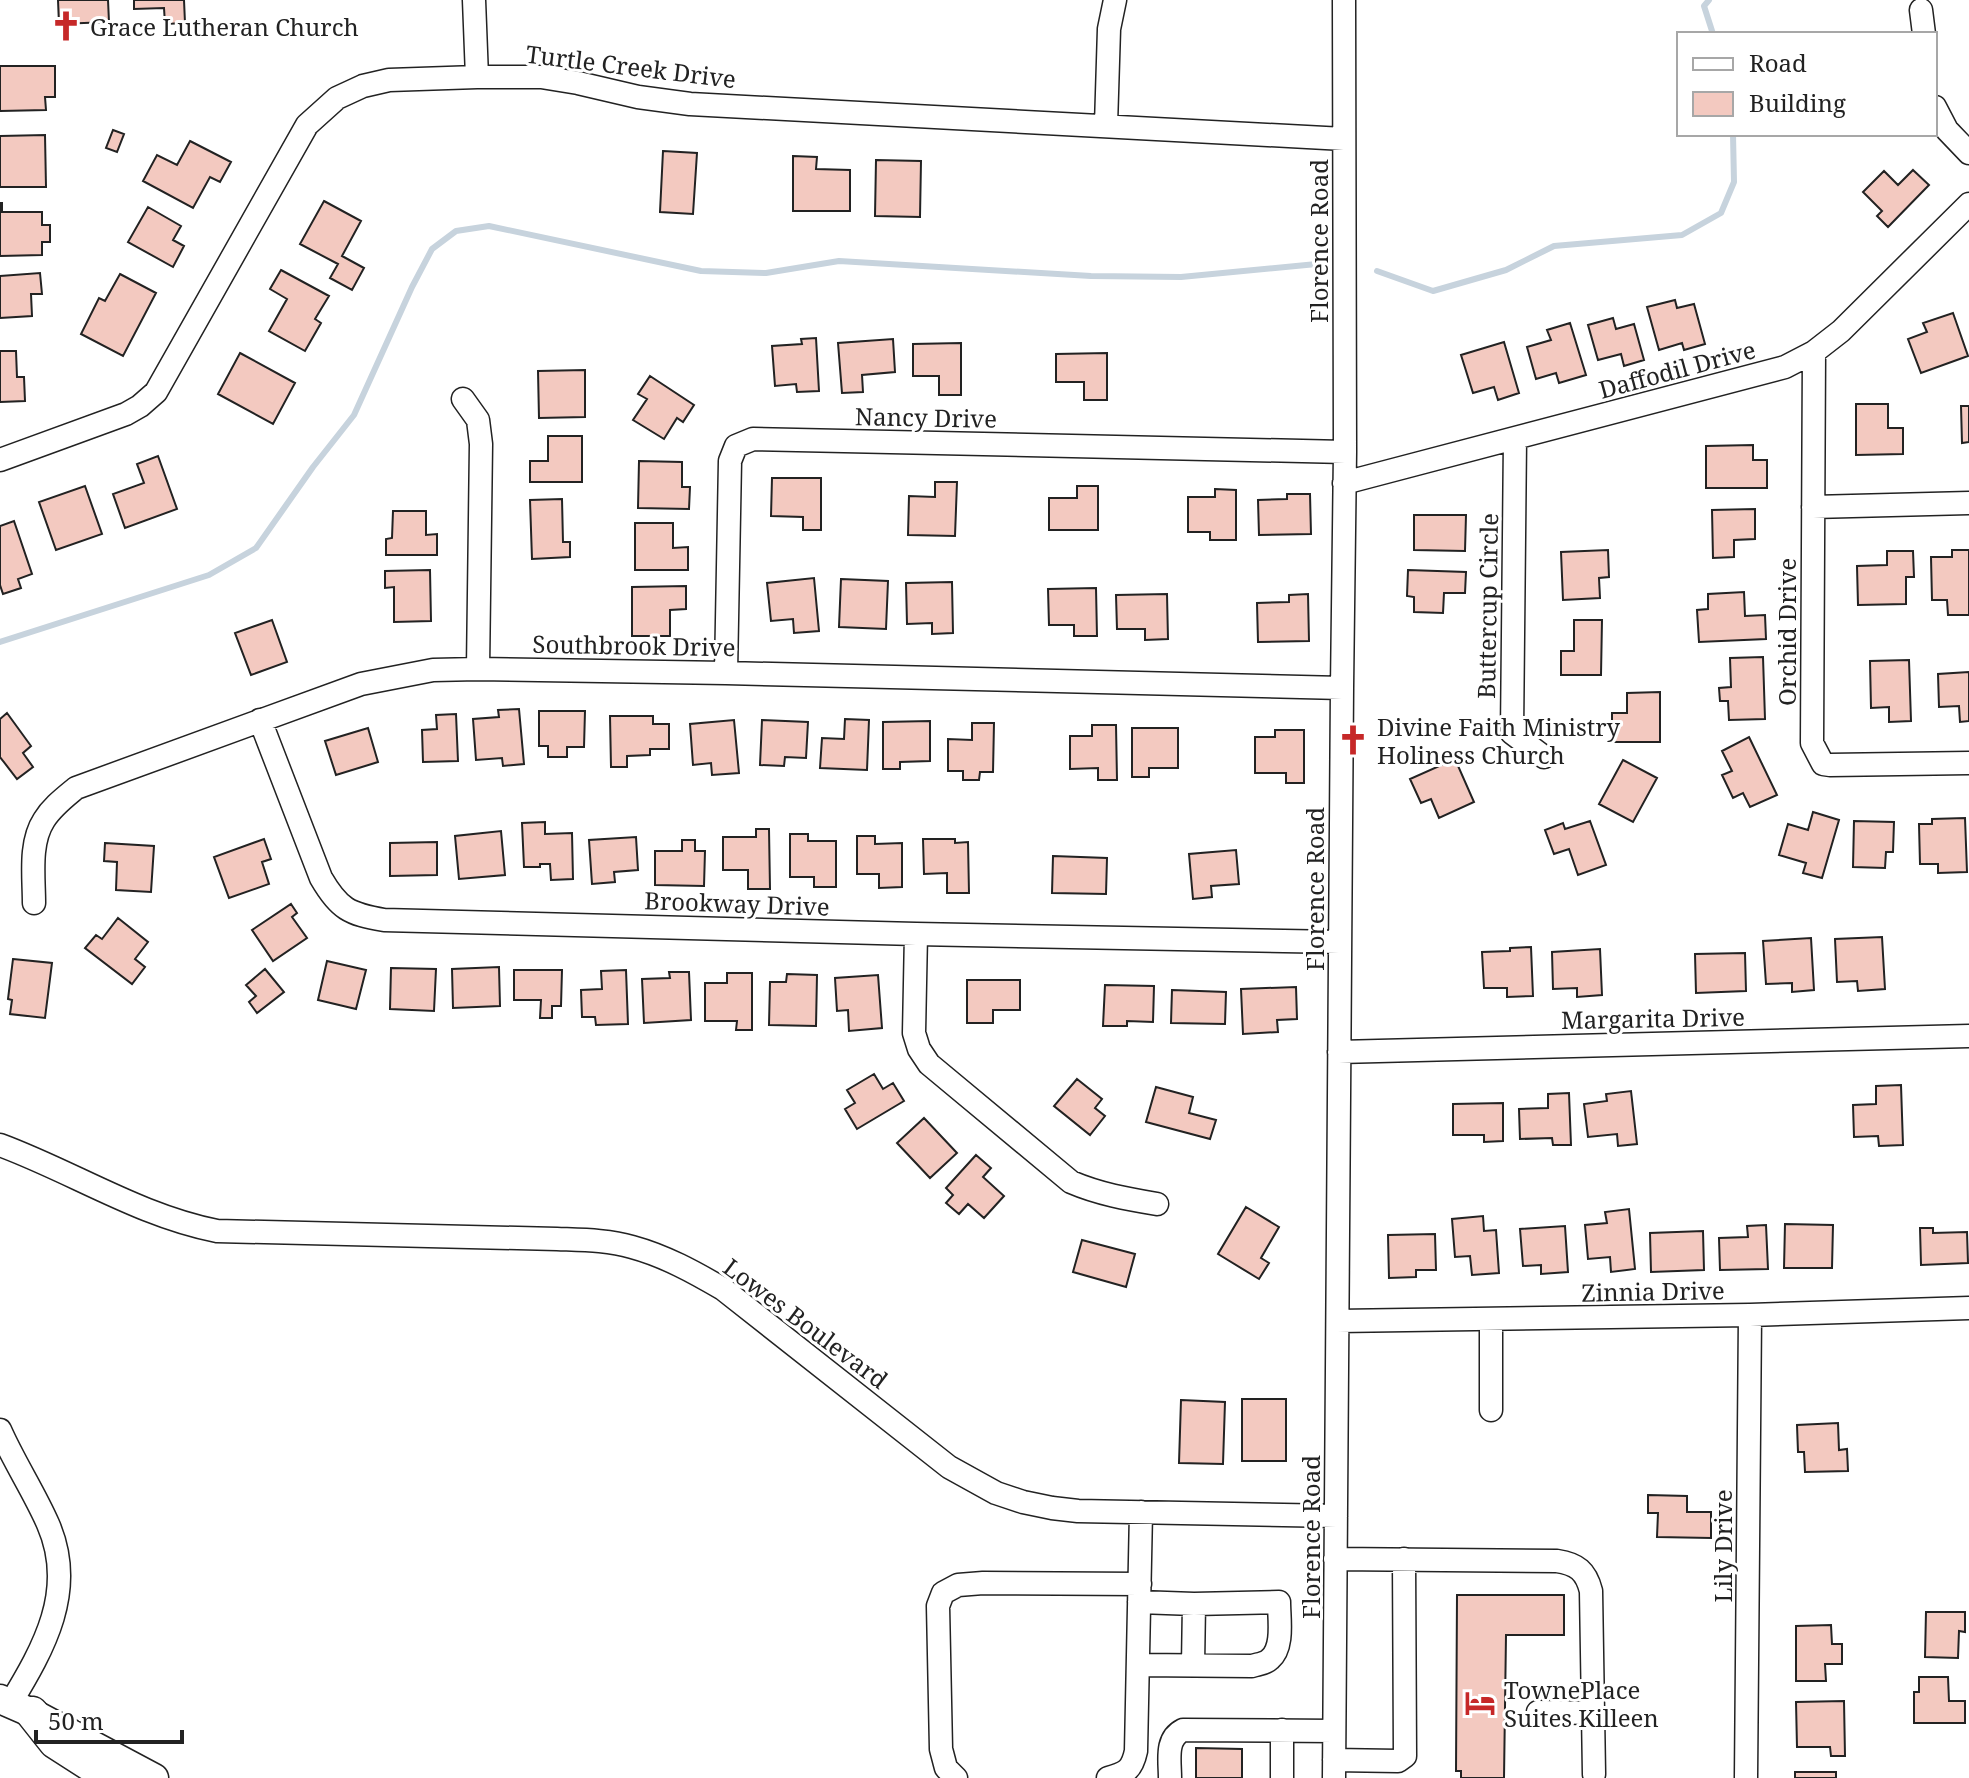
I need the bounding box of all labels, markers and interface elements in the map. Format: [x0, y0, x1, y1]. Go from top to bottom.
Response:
church icon: Grace Lutheran Church [49, 9, 83, 43]
place label: Grace Lutheran Church [90, 10, 359, 43]
legend [1677, 32, 1937, 136]
street label: Turtle Creek Drive [524, 37, 738, 95]
text: Road [1749, 46, 1807, 79]
text: Building [1749, 86, 1846, 119]
street label: Florence Road [1302, 159, 1335, 323]
street label: Daffodil Drive [1595, 332, 1759, 406]
street label: Nancy Drive [855, 399, 997, 435]
street label: Buttercup Circle [1469, 513, 1505, 699]
street label: Orchid Drive [1770, 558, 1803, 706]
street label: Southbrook Drive [532, 627, 736, 663]
place label: Divine Faith Ministry Holiness Church [1377, 710, 1621, 771]
church icon: Divine Faith Ministry Holiness Church [1336, 723, 1370, 757]
street label: Florence Road [1298, 807, 1331, 971]
street label: Brookway Drive [644, 883, 830, 923]
street label: Margarita Drive [1561, 1000, 1745, 1036]
street label: Lowes Boulevard [717, 1250, 895, 1396]
street label: Zinnia Drive [1581, 1273, 1725, 1309]
street label: Florence Road [1294, 1455, 1327, 1619]
street label: Lily Drive [1706, 1489, 1739, 1603]
place label: TownePlace Suites Killeen [1504, 1673, 1659, 1734]
hotel icon: TownePlace Suites Killeen [1463, 1686, 1497, 1720]
scale bar [36, 1694, 182, 1744]
text: 50 m [48, 1704, 104, 1737]

